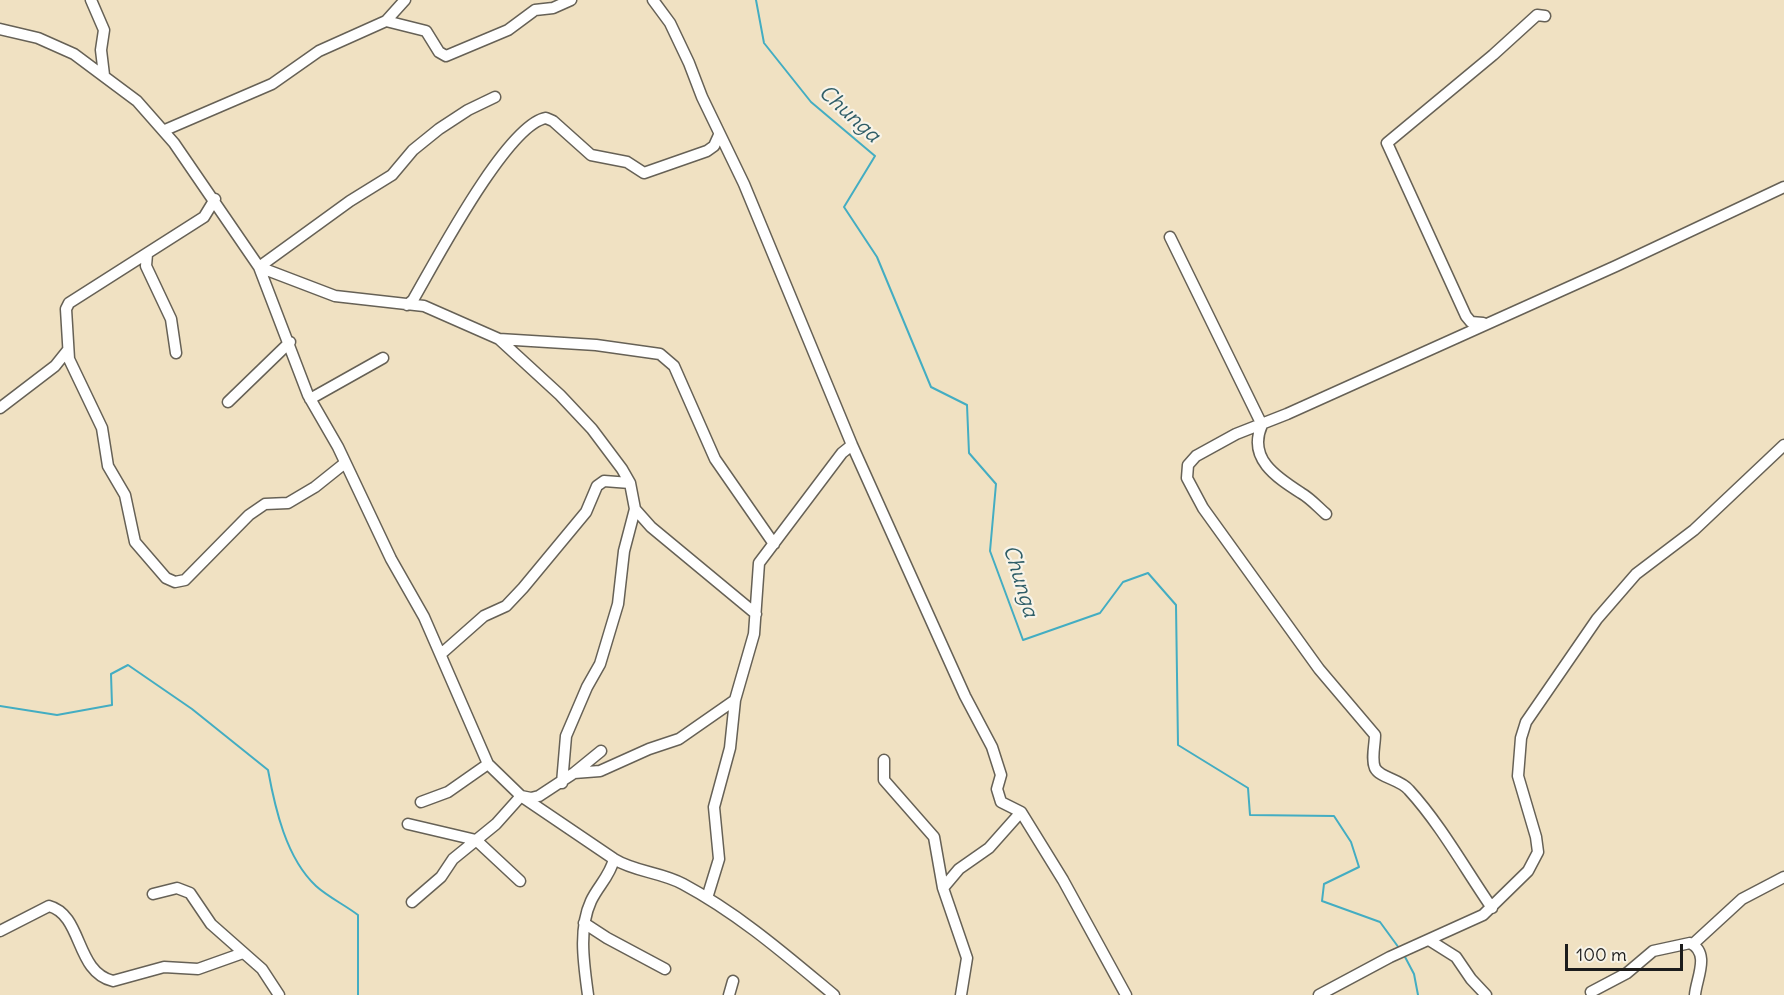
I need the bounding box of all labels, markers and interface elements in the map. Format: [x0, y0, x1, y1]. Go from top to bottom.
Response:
water label: Chunga [813, 80, 885, 148]
water label: Chunga [997, 542, 1043, 620]
scale bar [1568, 932, 1686, 970]
text: 100 m [1576, 943, 1627, 966]

